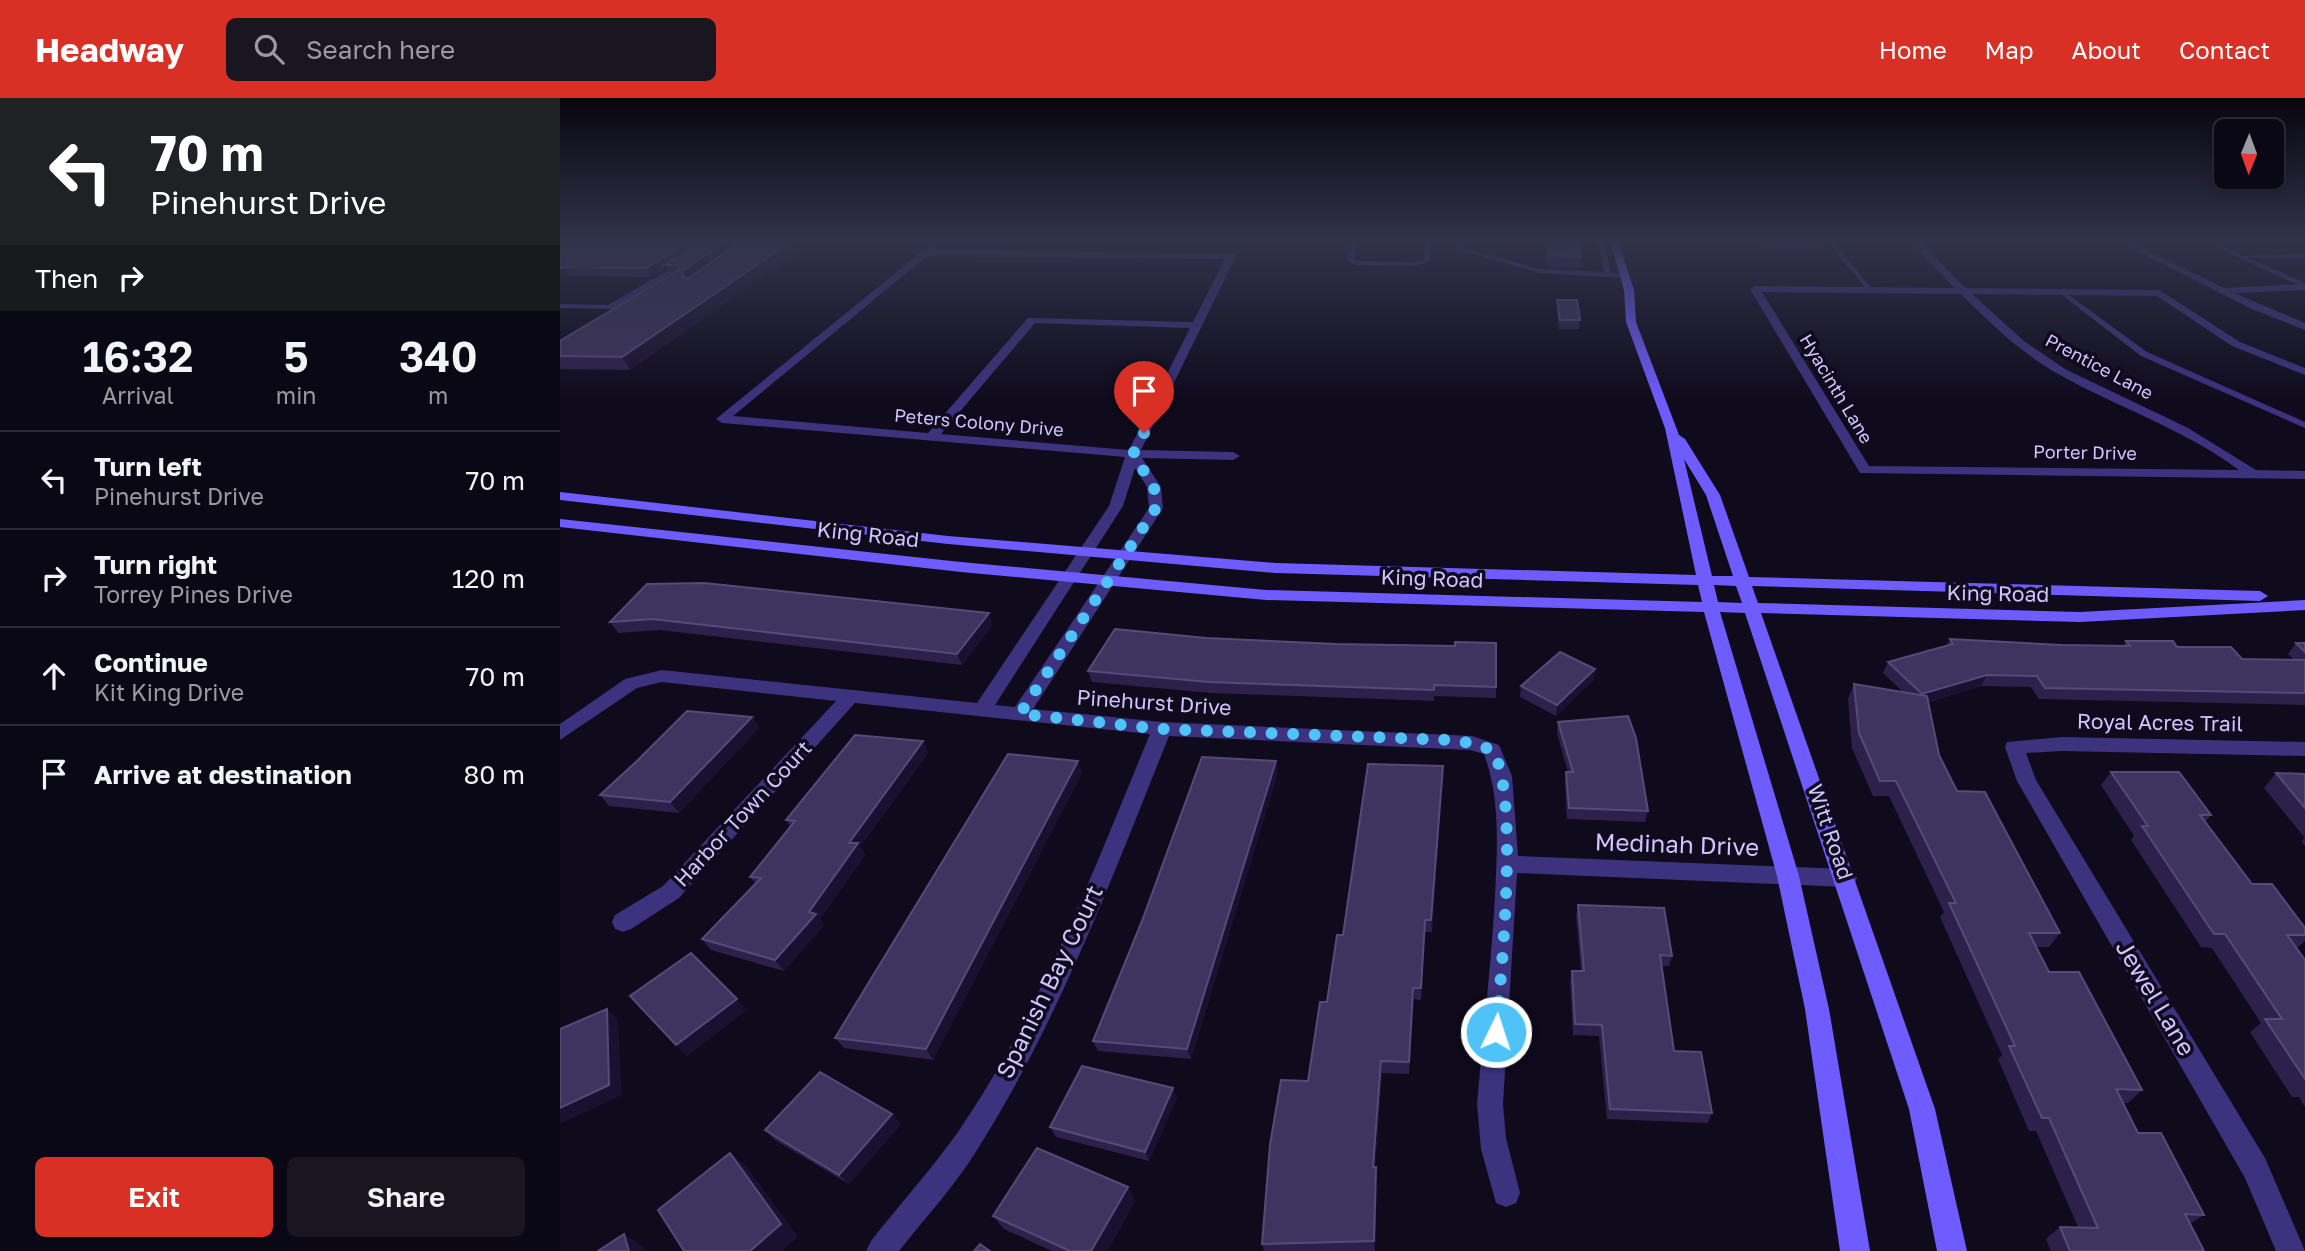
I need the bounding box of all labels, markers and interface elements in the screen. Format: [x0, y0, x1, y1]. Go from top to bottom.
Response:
search box [226, 18, 716, 81]
text: Headway [35, 30, 184, 69]
icon: search [250, 30, 288, 68]
text: Search here [306, 34, 455, 65]
text: Home [1879, 35, 1947, 64]
text: Map [1985, 35, 2034, 64]
text: About [2072, 35, 2141, 64]
text: Contact [2179, 35, 2270, 64]
north arrow [2214, 119, 2284, 189]
map controls [2214, 119, 2284, 189]
text: 70 m [150, 123, 264, 182]
icon: left [35, 126, 126, 217]
text: Pinehurst Drive [150, 183, 386, 221]
icon: right [112, 259, 150, 297]
text: Then [35, 263, 98, 294]
street label: Prentice Lane [2042, 329, 2157, 404]
street label: Hyacinth Lane [1796, 330, 1878, 447]
text: 16:32 [82, 331, 193, 381]
text: 5 [284, 331, 309, 381]
text: 340 [399, 331, 478, 381]
pin [1114, 361, 1174, 433]
icon: arrive [1125, 372, 1163, 410]
text: Arrival [102, 381, 174, 409]
text: min [276, 381, 316, 409]
text: m [428, 381, 448, 409]
street label: Peters Colony Drive [893, 404, 1065, 440]
street label: Porter Drive [2033, 440, 2137, 464]
text: Turn left [94, 451, 202, 482]
icon: left [35, 461, 73, 499]
text: 70 m [466, 465, 525, 496]
text: Pinehurst Drive [94, 482, 264, 510]
street label: King Road [816, 516, 921, 552]
text: Turn right [94, 549, 217, 580]
icon: right [35, 559, 73, 597]
text: 120 m [452, 563, 525, 594]
street label: King Road [1380, 563, 1484, 593]
street label: King Road [1946, 579, 2050, 607]
text: Torrey Pines Drive [94, 580, 293, 608]
text: Continue [94, 647, 208, 678]
icon: ahead [35, 657, 73, 695]
text: 70 m [466, 661, 525, 692]
text: Kit King Drive [94, 678, 244, 706]
street label: Pinehurst Drive [1076, 684, 1232, 720]
street label: Royal Acres Trail [2077, 708, 2243, 736]
street label: Harbor Town Court [668, 735, 817, 892]
icon: arrive [35, 755, 73, 793]
text: Arrive at destination [94, 759, 352, 790]
text: 80 m [464, 759, 525, 790]
street label: Witt Road [1803, 781, 1859, 883]
street label: Medinah Drive [1594, 826, 1760, 861]
street label: Spanish Bay Court [989, 880, 1108, 1083]
street label: Jewel Lane [2110, 934, 2202, 1060]
position arrow [1459, 995, 1533, 1069]
button: Exit [35, 1157, 273, 1237]
button: Share [287, 1157, 525, 1237]

